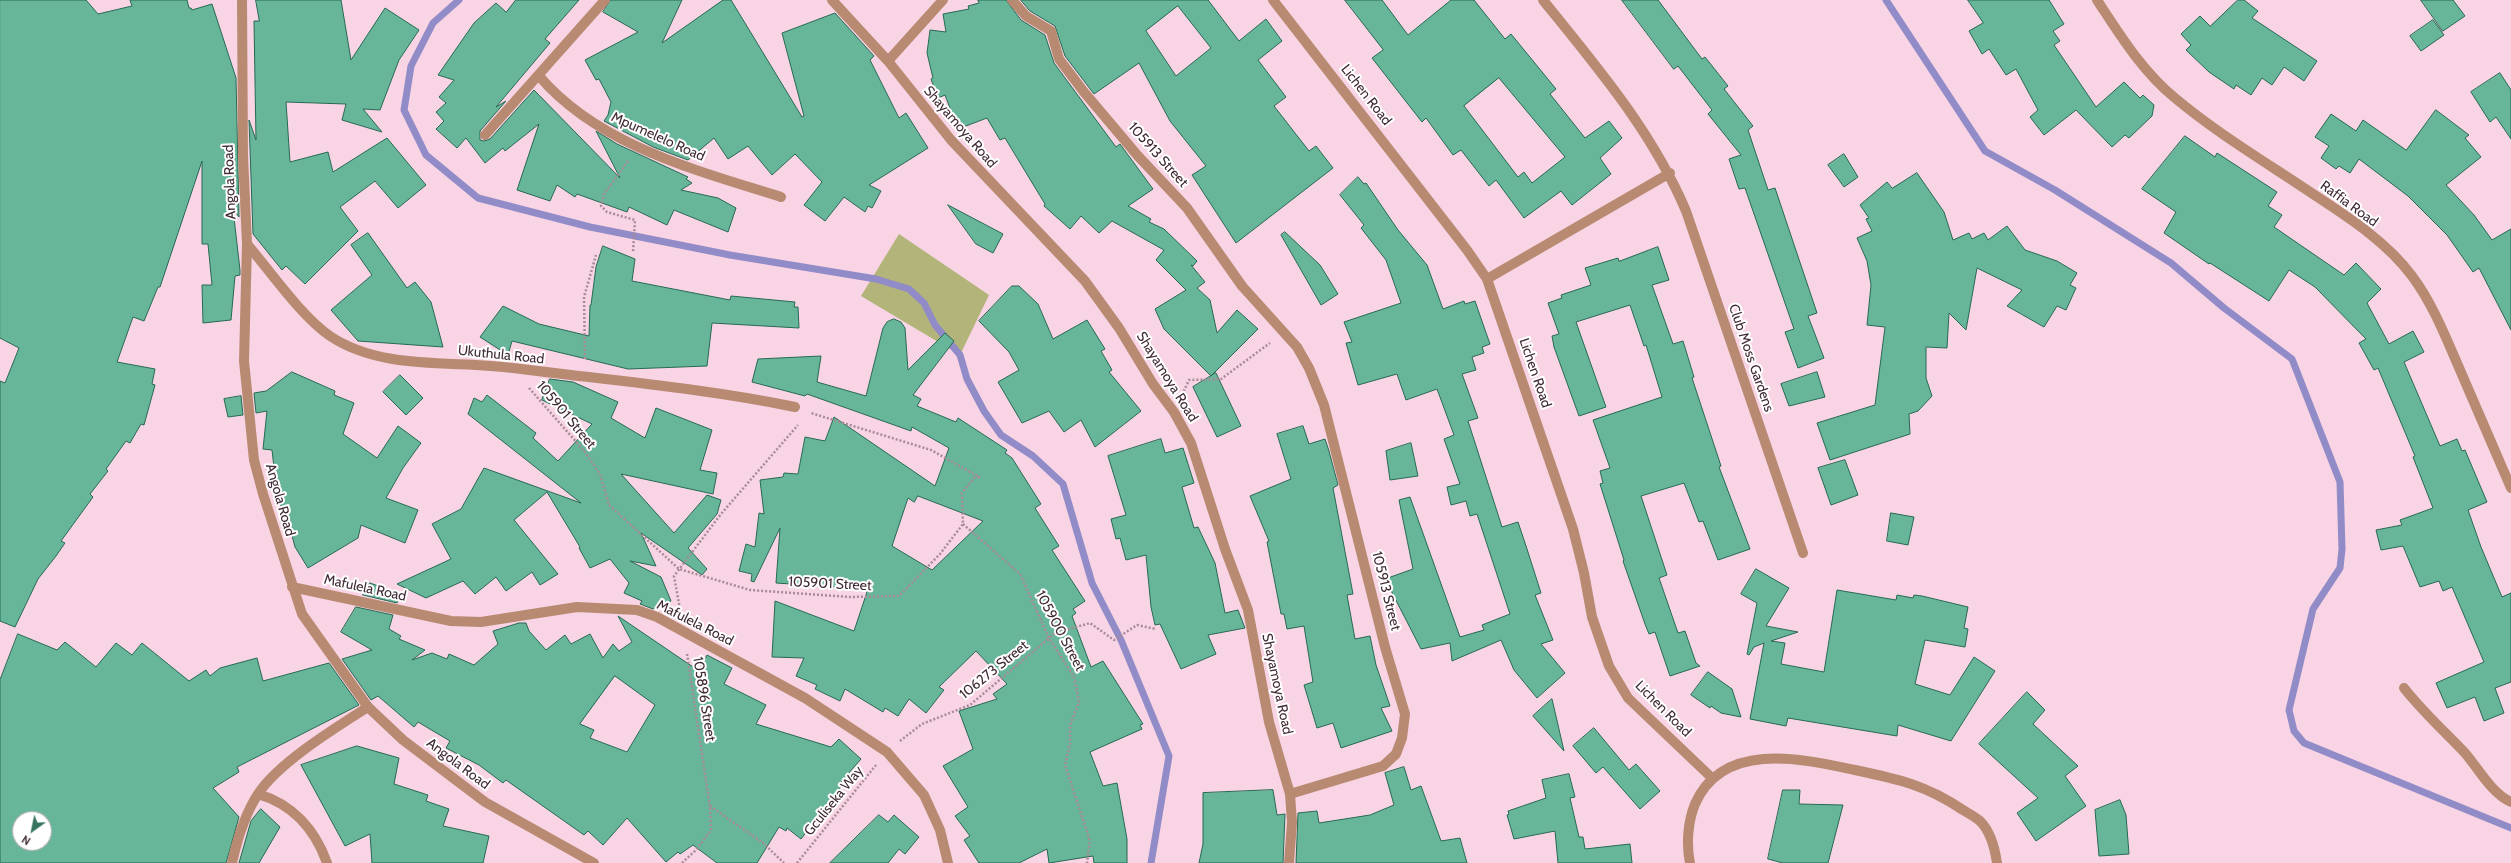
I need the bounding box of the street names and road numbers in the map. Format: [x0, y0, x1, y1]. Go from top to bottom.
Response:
street label: Lichen Road [1337, 61, 1395, 129]
street label: Shayamoya Road [920, 83, 1000, 171]
street label: Mpumelelo Road [609, 109, 707, 165]
street label: 105913 Street [1125, 119, 1191, 191]
street label: Angola Road [220, 144, 240, 220]
street label: Raffia Road [2317, 177, 2381, 231]
street label: Club Moss Gardens [1725, 302, 1777, 414]
street label: Shayamoya Road [1133, 329, 1201, 425]
street label: Lichen Road [1515, 336, 1555, 410]
street label: Ukuthula Road [457, 342, 545, 368]
street label: 105901 Street [533, 378, 599, 452]
street label: Angola Road [262, 462, 298, 538]
street label: 105913 Street [1368, 550, 1404, 632]
street label: Mafulela Road [322, 571, 408, 605]
street label: 105901 Street [788, 573, 872, 595]
street label: 105900 Street [1032, 588, 1088, 674]
street label: Mafulela Road [654, 596, 736, 650]
street label: Shayamoya Road [1258, 632, 1296, 736]
street label: 106273 Street [956, 637, 1032, 703]
street label: 105896 Street [689, 655, 719, 743]
street label: Lichen Road [1631, 677, 1695, 741]
street label: Angola Road [423, 735, 493, 793]
street label: Gculiseka Way [801, 763, 867, 839]

